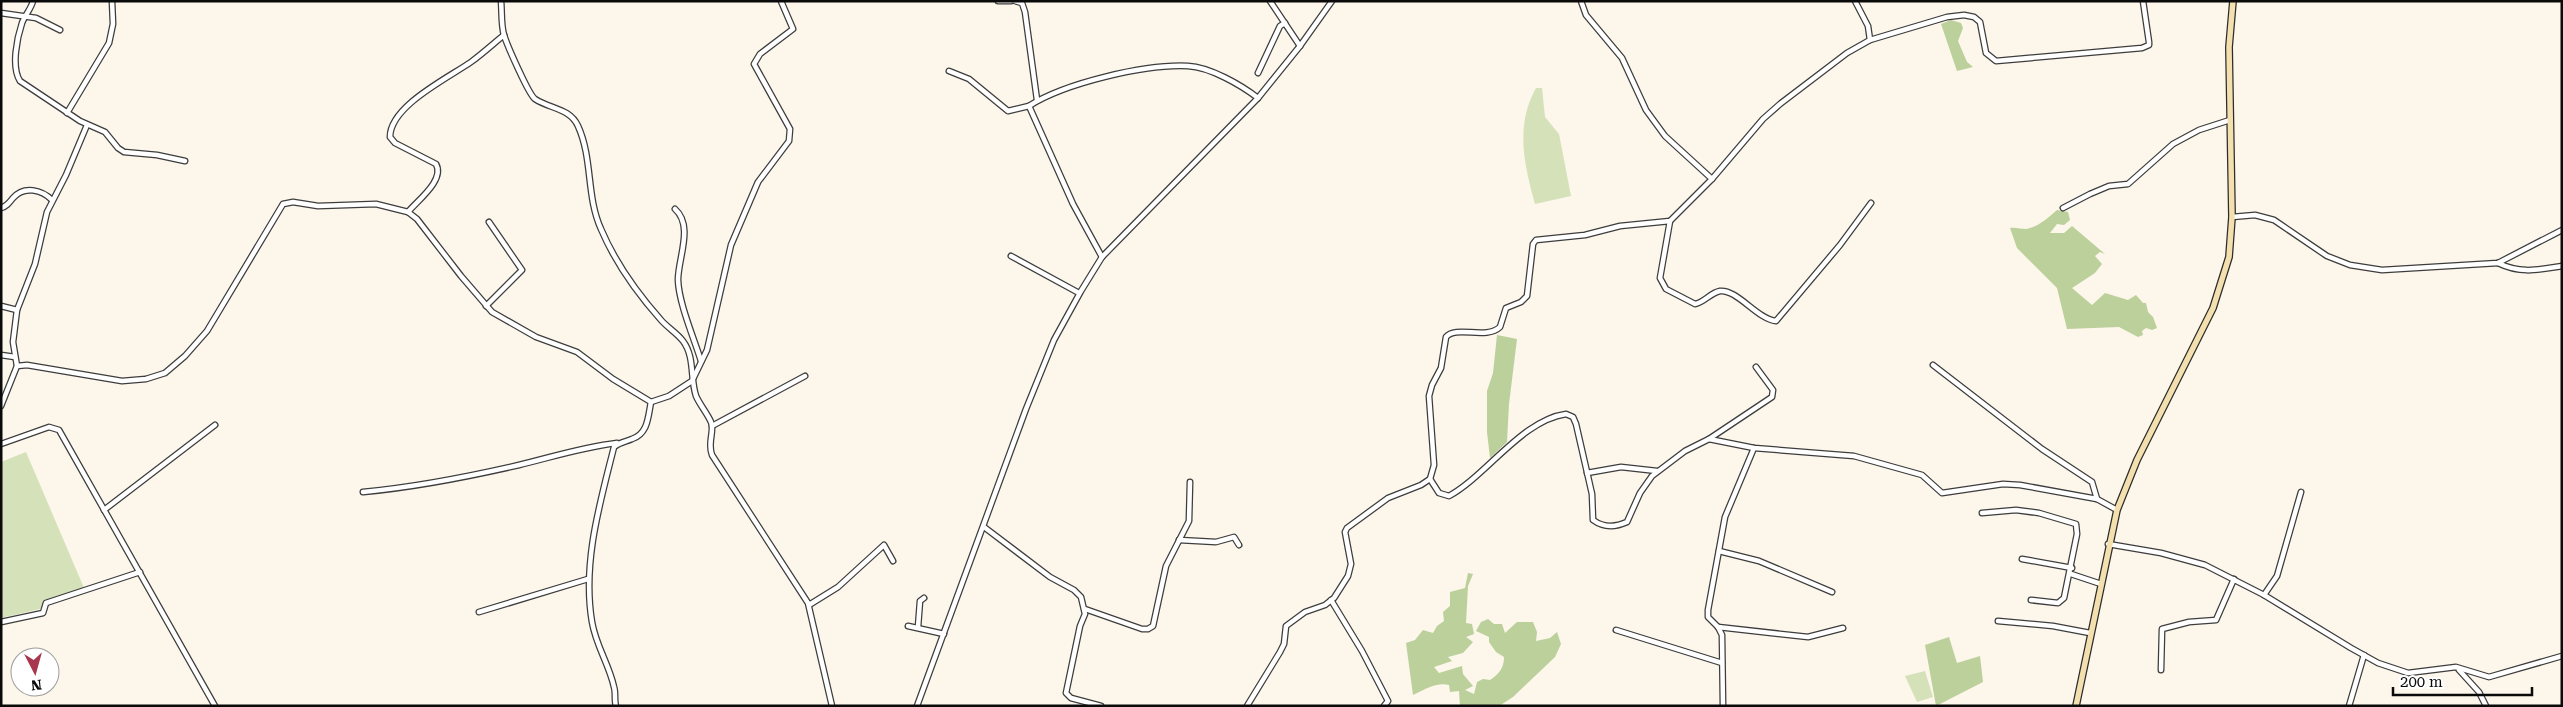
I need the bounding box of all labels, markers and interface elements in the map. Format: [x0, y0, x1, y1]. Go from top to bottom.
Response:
north arrow [10, 647, 60, 697]
scale bar [2393, 664, 2532, 696]
text: 200 m [2400, 673, 2443, 691]
text: N [30, 676, 43, 693]

